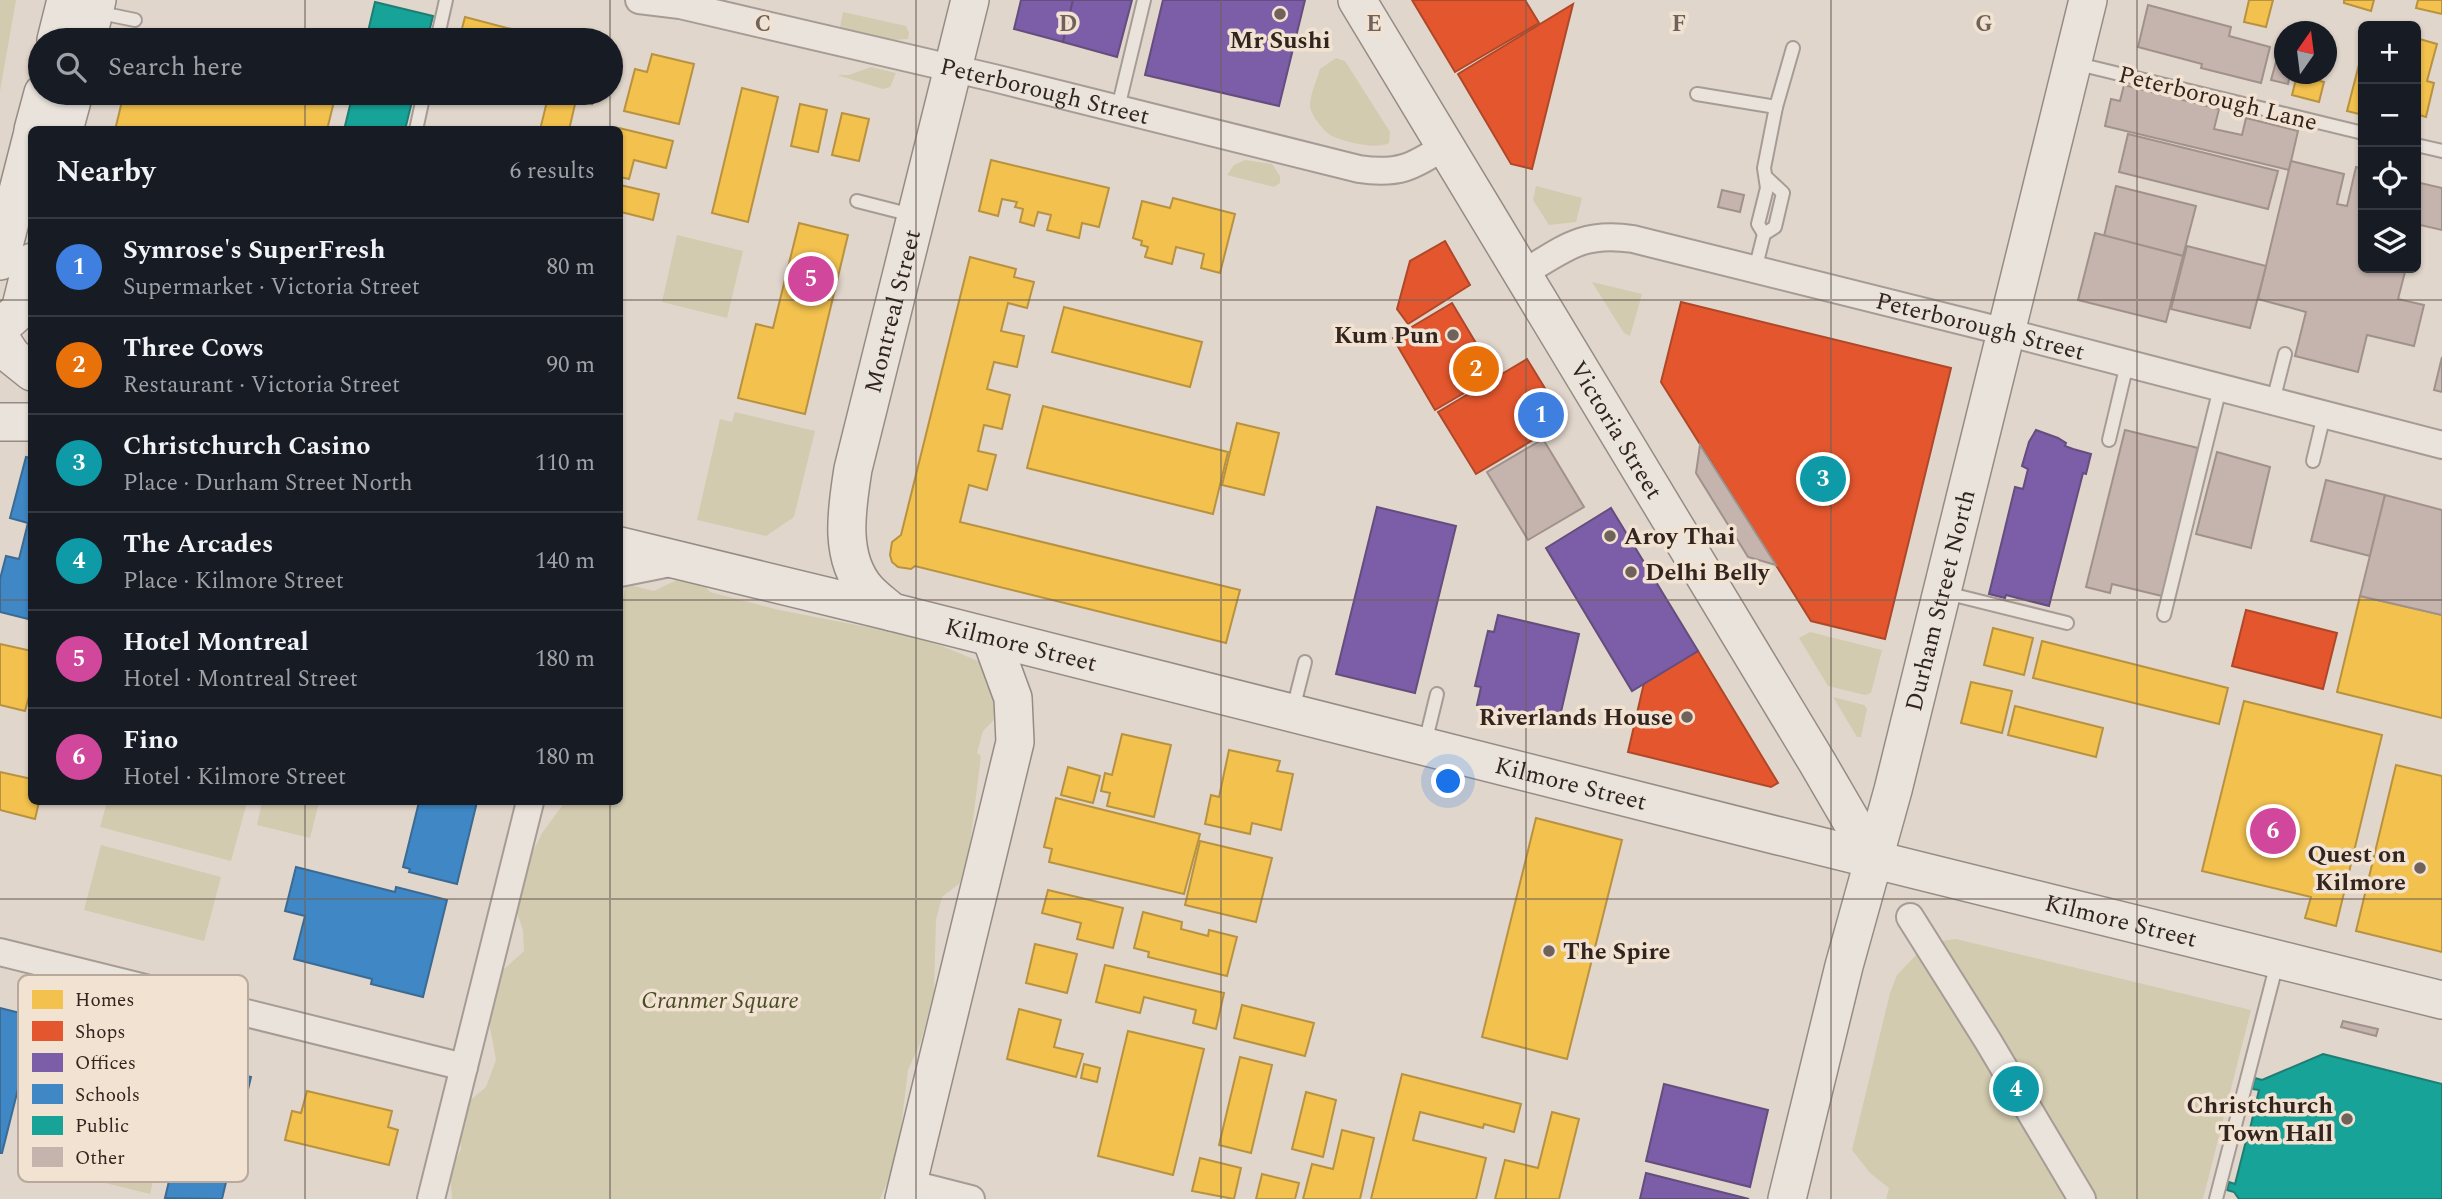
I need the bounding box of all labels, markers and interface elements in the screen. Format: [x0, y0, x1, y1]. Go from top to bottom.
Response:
marker: Mr Sushi [1272, 6, 1288, 22]
text: C [755, 7, 771, 42]
text: D [1059, 7, 1077, 42]
text: E [1366, 7, 1382, 42]
text: F [1672, 7, 1686, 42]
text: G [1975, 7, 1993, 42]
north arrow [2274, 21, 2337, 84]
map controls [2358, 21, 2421, 273]
button: + [2358, 21, 2421, 84]
place label: Mr Sushi [1229, 23, 1331, 59]
search box [28, 28, 623, 105]
text: Search here [108, 47, 243, 87]
icon: search [52, 48, 90, 86]
street label: Peterborough Street [936, 49, 1153, 135]
street label: Peterborough Lane [2114, 57, 2321, 141]
button: − [2358, 84, 2421, 147]
button: locate [2358, 147, 2421, 210]
text: Nearby [56, 149, 155, 195]
text: 6 results [510, 154, 595, 189]
button: layers [2358, 210, 2421, 273]
street label: Montreal Street [856, 226, 931, 397]
text: Symrose's SuperFresh [123, 230, 386, 270]
text: 1 [73, 250, 85, 285]
text: 80 m [546, 250, 595, 285]
pin: 5 [788, 253, 834, 305]
text: Supermarket · Victoria Street [123, 270, 420, 305]
street label: Peterborough Street [1872, 283, 2089, 371]
place label: Kum Pun [1334, 318, 1439, 354]
marker: Kum Pun [1445, 327, 1461, 343]
text: Three Cows [123, 328, 264, 368]
pin: 2 [1453, 343, 1499, 395]
text: 2 [73, 348, 85, 383]
text: 90 m [546, 348, 595, 383]
street label: Victoria Street [1560, 354, 1671, 506]
text: Restaurant · Victoria Street [123, 368, 400, 403]
pin: 1 [1518, 389, 1564, 441]
text: Christchurch Casino [123, 426, 370, 466]
text: 3 [73, 446, 85, 481]
text: 110 m [535, 446, 595, 481]
pin: 3 [1800, 453, 1846, 505]
text: Place · Durham Street North [123, 466, 413, 501]
street label: Durham Street North [1896, 486, 1985, 715]
place label: Aroy Thai [1624, 519, 1735, 555]
text: The Arcades [123, 524, 273, 564]
marker: Aroy Thai [1602, 528, 1618, 544]
text: 4 [73, 544, 85, 579]
text: 140 m [535, 544, 595, 579]
place label: Delhi Belly [1645, 555, 1771, 591]
text: Place · Kilmore Street [123, 564, 344, 599]
marker: Delhi Belly [1623, 564, 1639, 580]
street label: Kilmore Street [941, 609, 1101, 682]
text: Hotel Montreal [123, 622, 309, 662]
text: 5 [73, 642, 85, 677]
text: 180 m [535, 642, 595, 677]
text: Hotel · Montreal Street [123, 662, 358, 697]
place label: Riverlands House [1479, 700, 1673, 736]
marker: Riverlands House [1679, 709, 1695, 725]
text: Fino [123, 720, 178, 760]
text: 6 [73, 740, 85, 775]
text: 180 m [535, 740, 595, 775]
street label: Kilmore Street [1491, 748, 1650, 821]
text: Hotel · Kilmore Street [123, 760, 346, 795]
your location [1431, 764, 1465, 798]
pin: 6 [2250, 805, 2296, 857]
place label: Quest on Kilmore [2307, 837, 2406, 901]
marker: Quest on Kilmore [2412, 860, 2428, 876]
street label: Kilmore Street [2041, 885, 2200, 958]
place label: The Spire [1563, 934, 1671, 970]
marker: The Spire [1541, 943, 1557, 959]
legend [18, 975, 248, 1182]
park label: Cranmer Square [641, 983, 799, 1019]
text: Homes [75, 986, 134, 1015]
text: Shops [75, 1018, 125, 1047]
text: Offices [75, 1049, 136, 1078]
pin: 4 [1993, 1063, 2039, 1115]
text: Schools [75, 1081, 140, 1110]
place label: Christchurch Town Hall [2186, 1088, 2333, 1152]
marker: Christchurch Town Hall [2339, 1111, 2355, 1127]
text: Public [75, 1112, 129, 1141]
text: Other [75, 1144, 125, 1173]

